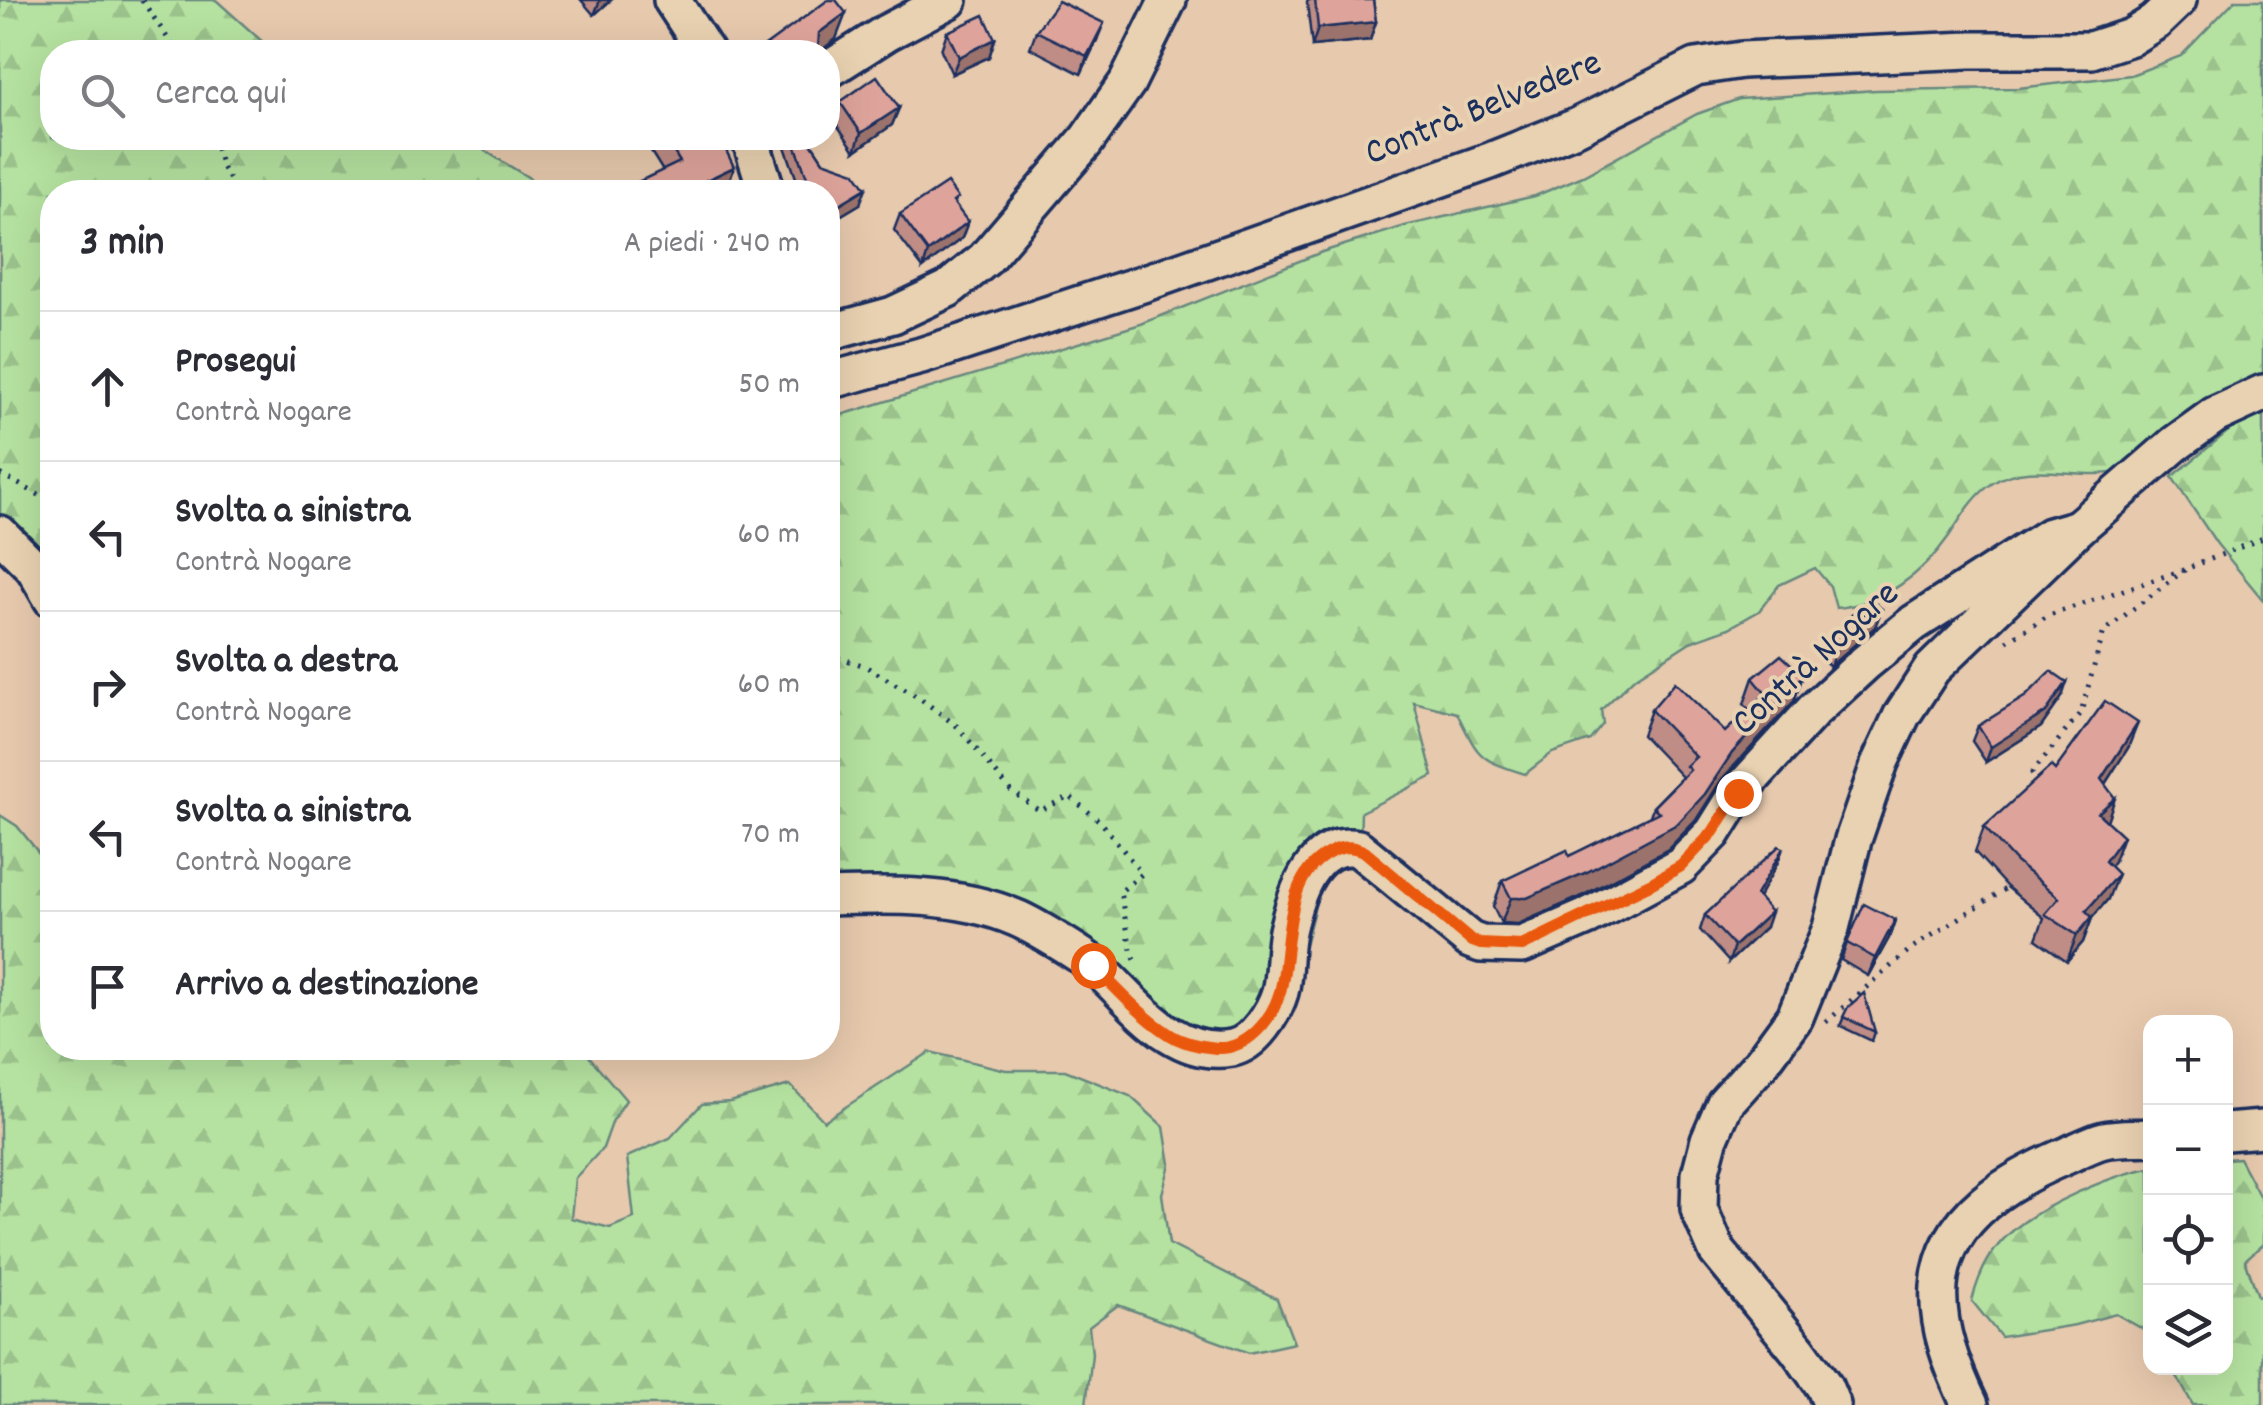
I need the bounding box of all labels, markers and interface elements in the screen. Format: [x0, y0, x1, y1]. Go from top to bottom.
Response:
street label: Contrà Belvedere [1357, 38, 1611, 182]
search box [40, 40, 840, 150]
icon: search [75, 68, 130, 123]
text: Cerca qui [155, 68, 287, 123]
text: 3 min [80, 215, 164, 275]
text: A piedi · 240 m [624, 222, 800, 268]
text: Prosegui [175, 336, 296, 391]
icon: ahead [80, 359, 135, 414]
text: 50 m [738, 363, 800, 409]
text: Contrà Nogare [175, 391, 352, 437]
text: Svolta a sinistra [175, 486, 410, 541]
icon: left [80, 509, 135, 564]
text: 60 m [738, 513, 800, 559]
text: Contrà Nogare [175, 541, 352, 587]
street label: Contrà Nogare [1721, 569, 1913, 751]
text: Svolta a destra [175, 636, 397, 691]
icon: right [80, 659, 135, 714]
text: 60 m [738, 663, 800, 709]
text: Contrà Nogare [175, 691, 352, 737]
route end [1716, 771, 1762, 817]
text: Svolta a sinistra [175, 786, 410, 841]
icon: left [80, 809, 135, 864]
text: 70 m [741, 813, 800, 859]
text: Contrà Nogare [175, 841, 352, 887]
route start [1071, 943, 1117, 989]
icon: arrive [80, 959, 135, 1014]
text: Arrivo a destinazione [175, 959, 478, 1014]
map controls [2143, 1015, 2233, 1375]
button: + [2143, 1015, 2233, 1105]
button: − [2143, 1105, 2233, 1195]
button: locate [2143, 1195, 2233, 1285]
button: layers [2143, 1285, 2233, 1375]

